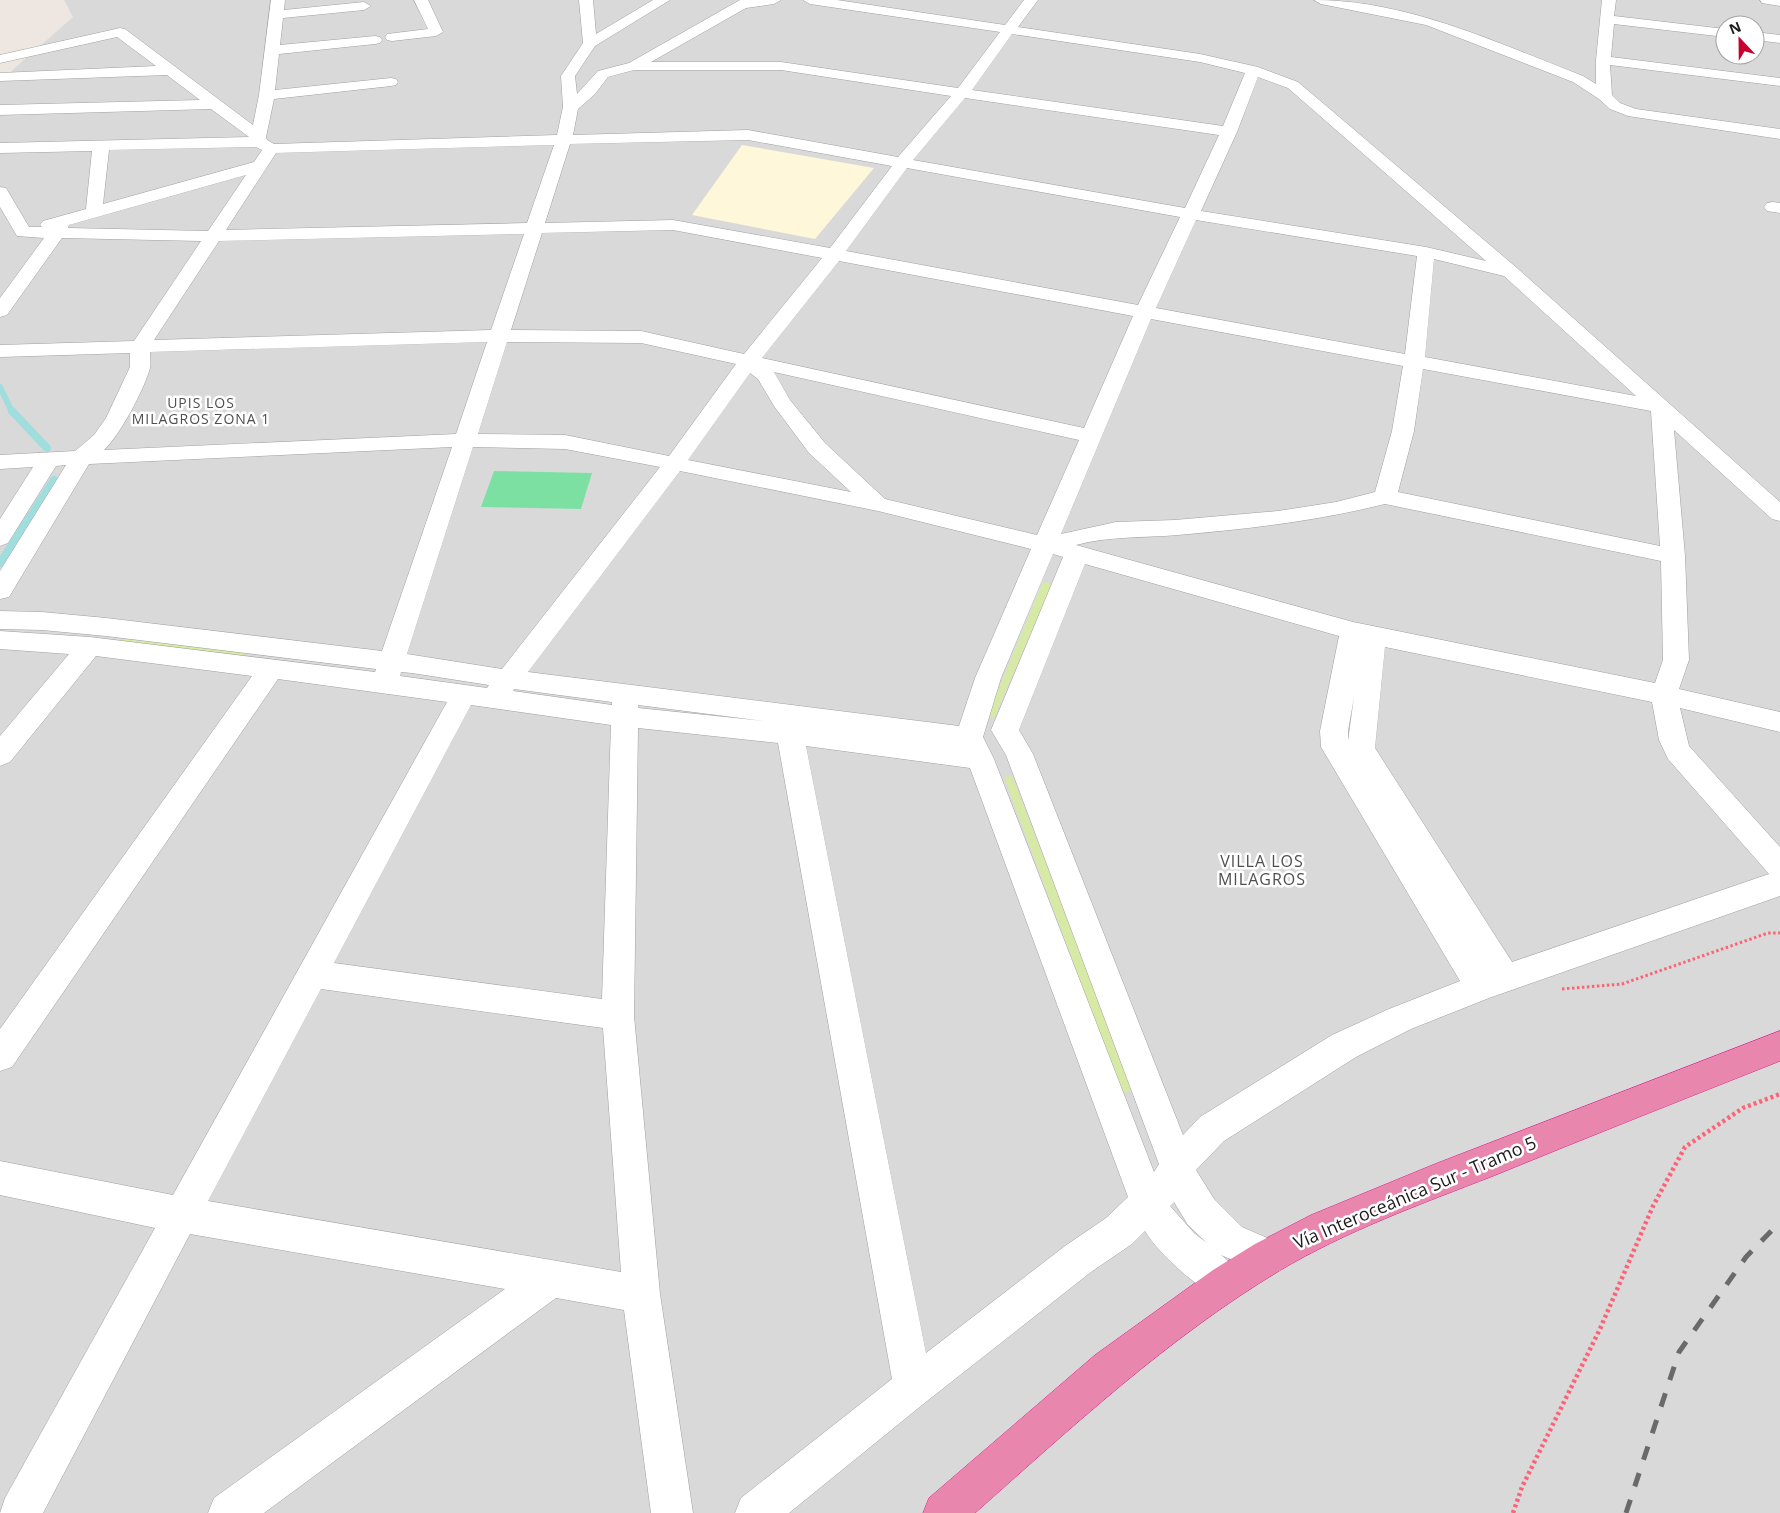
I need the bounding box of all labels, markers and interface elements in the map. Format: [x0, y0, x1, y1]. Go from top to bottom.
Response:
north arrow [1715, 15, 1765, 65]
text: N [1726, 17, 1744, 38]
district label: UPIS LOS MILAGROS ZONA 1 [132, 393, 270, 428]
district label: VILLA LOS MILAGROS [1218, 850, 1306, 890]
street label: Vía Interoceánica Sur - Tramo 5 [1290, 1130, 1540, 1254]

